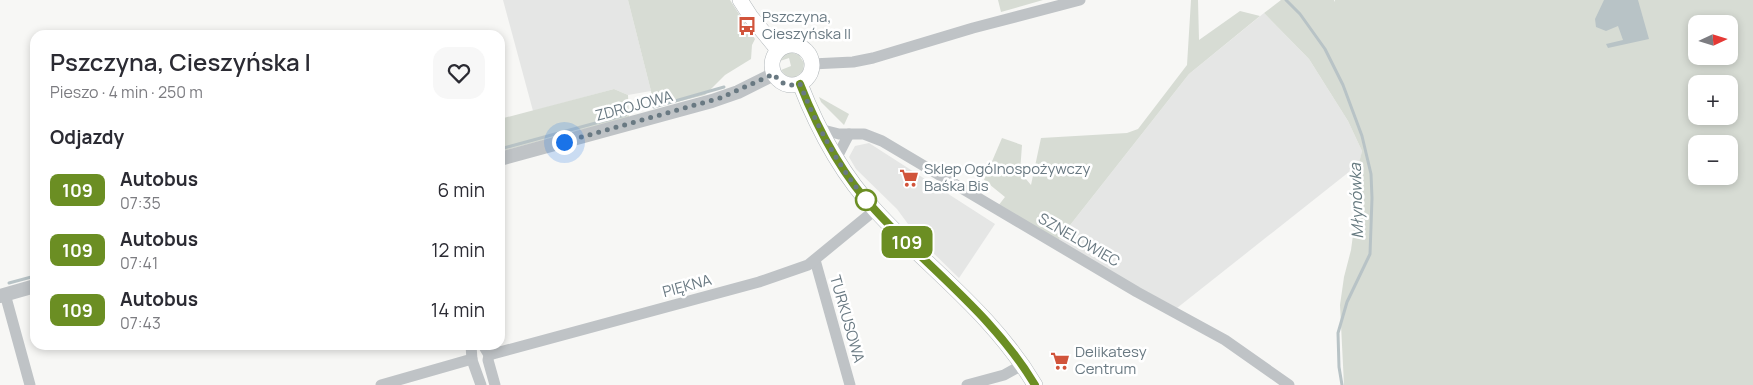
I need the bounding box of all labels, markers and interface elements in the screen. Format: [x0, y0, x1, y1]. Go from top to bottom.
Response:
place label: Pszczyna, Cieszyńska II [762, 6, 851, 44]
bus stop icon: Pszczyna, Cieszyńska II [736, 15, 758, 37]
north arrow [1688, 15, 1738, 65]
map controls [1688, 15, 1738, 185]
text: Pszczyna, Cieszyńska I [50, 45, 311, 78]
button: heart [433, 47, 485, 99]
button: + [1688, 75, 1738, 125]
text: Pieszo · 4 min · 250 m [50, 81, 203, 103]
street label: ZDROJOWA [593, 85, 675, 126]
text: Odjazdy [50, 124, 124, 150]
your location [552, 130, 577, 155]
button: − [1688, 135, 1738, 185]
place label: Sklep Ogólnospożywczy Baśka Bis [924, 158, 1091, 196]
water label: Młynówka [1344, 162, 1368, 239]
text: Autobus [120, 166, 198, 192]
supermarket icon: Sklep Ogólnospożywczy Baśka Bis [898, 167, 920, 189]
text: 6 min [438, 177, 485, 203]
text: 109 [62, 178, 93, 202]
unlabelled marker [855, 189, 877, 211]
text: 07:35 [120, 192, 161, 214]
street label: SZNELOWIEC [1034, 208, 1124, 272]
text: Autobus [120, 226, 198, 252]
line badge: 109 [878, 226, 936, 258]
text: 109 [892, 230, 922, 254]
text: 12 min [431, 237, 485, 263]
text: 109 [62, 238, 93, 262]
text: 07:41 [120, 252, 158, 274]
street label: PIĘKNA [660, 269, 714, 302]
street label: TURKUSOWA [825, 273, 870, 366]
text: Autobus [120, 286, 198, 312]
text: 14 min [431, 297, 485, 323]
text: 109 [62, 298, 93, 322]
text: 07:43 [120, 312, 161, 334]
place label: Delikatesy Centrum [1075, 341, 1147, 379]
supermarket icon: Delikatesy Centrum [1049, 350, 1071, 372]

